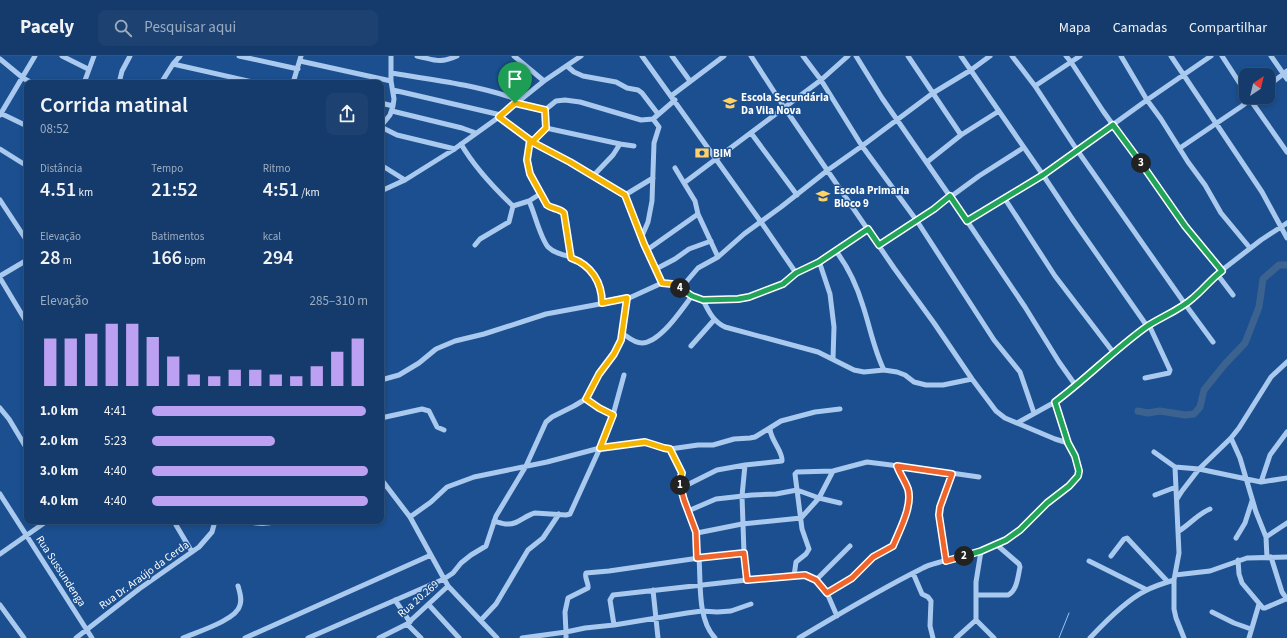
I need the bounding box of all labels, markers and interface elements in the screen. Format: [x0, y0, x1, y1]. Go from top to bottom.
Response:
search box [98, 10, 378, 46]
text: Pacely [20, 14, 74, 41]
icon: search [112, 17, 134, 39]
text: Pesquisar aqui [144, 17, 236, 38]
text: Mapa [1059, 18, 1091, 38]
text: Camadas [1113, 18, 1167, 38]
text: Compartilhar [1189, 18, 1267, 38]
pin [498, 62, 532, 103]
icon: arrive [504, 68, 526, 90]
north arrow [1239, 68, 1275, 104]
map controls [1239, 68, 1275, 104]
text: Corrida matinal [40, 89, 188, 121]
place label: Escola Secundária Da Vila Nova [741, 90, 829, 118]
button: share [326, 93, 368, 135]
school or university icon: Escola Secundária Da Vila Nova [722, 95, 738, 111]
text: 08:52 [40, 120, 69, 138]
bank icon: BIM [694, 145, 710, 161]
place label: BIM [713, 146, 731, 161]
pin: 3 [1131, 153, 1151, 173]
text: 3 [1138, 155, 1144, 170]
text: Distância [40, 161, 82, 176]
text: Tempo [151, 161, 183, 176]
text: Ritmo [263, 161, 290, 176]
text: 4.51 [40, 176, 76, 204]
text: 21:52 [151, 176, 198, 204]
text: 4:51 [263, 176, 299, 204]
place label: Escola Primaria Bloco 9 [834, 183, 910, 211]
text: km [76, 185, 93, 200]
text: /km [299, 185, 320, 200]
school or university icon: Escola Primaria Bloco 9 [815, 188, 831, 204]
text: Elevação [40, 229, 81, 244]
text: Batimentos [151, 229, 204, 244]
text: kcal [263, 229, 281, 244]
text: 28 [40, 244, 61, 272]
text: 166 [151, 244, 182, 272]
text: 294 [263, 244, 293, 272]
text: m [61, 253, 72, 268]
text: bpm [182, 253, 206, 268]
pin: 4 [670, 278, 690, 298]
text: 4 [677, 280, 683, 295]
text: Elevação [40, 292, 88, 310]
text: 285–310 m [310, 292, 368, 310]
text: 1.0 km [40, 402, 79, 420]
text: 4:41 [104, 402, 127, 420]
text: 2.0 km [40, 432, 79, 450]
text: 5:23 [104, 432, 127, 450]
text: 3.0 km [40, 462, 79, 480]
text: 4:40 [104, 462, 127, 480]
pin: 1 [670, 475, 690, 495]
text: 1 [677, 477, 683, 492]
text: 4.0 km [40, 492, 79, 510]
text: 4:40 [104, 492, 127, 510]
street label: Rua Sussundenga [32, 533, 90, 609]
street label: Rua Dr. Araújo da Cerda [96, 537, 192, 613]
pin: 2 [954, 546, 974, 566]
text: 2 [961, 548, 967, 563]
street label: Rua 20.269 [394, 577, 442, 621]

